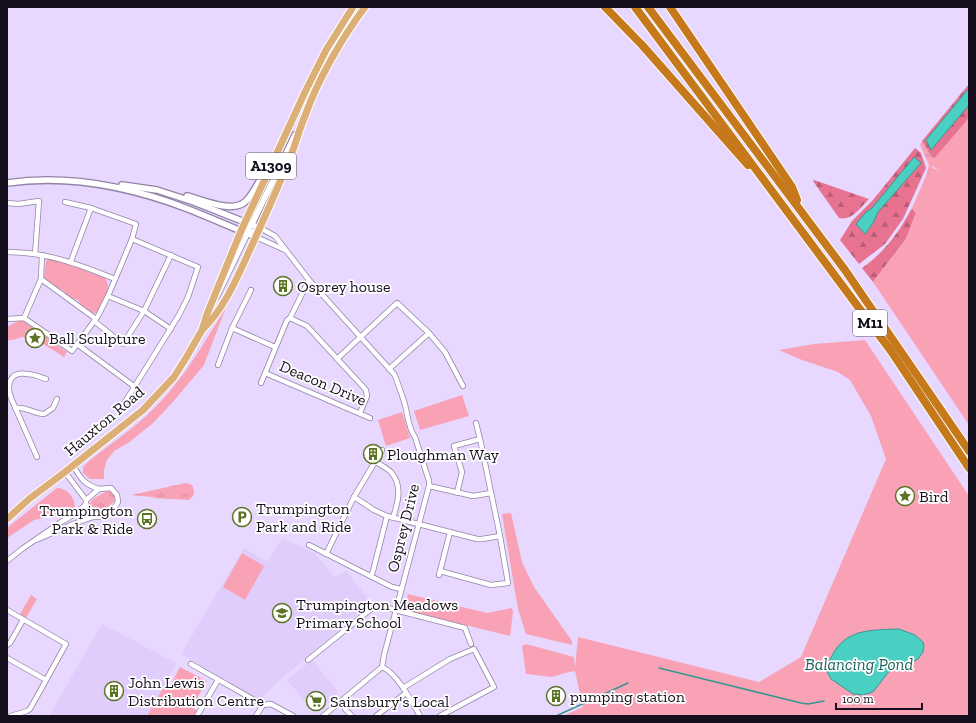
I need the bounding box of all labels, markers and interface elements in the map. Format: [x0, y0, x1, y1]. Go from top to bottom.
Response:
road number: A1309 [246, 153, 296, 179]
building icon: Osprey house [272, 275, 294, 297]
place label: Osprey house [297, 277, 391, 296]
road number: M11 [853, 310, 887, 336]
place icon: Ball Sculpture [24, 327, 46, 349]
place label: Ball Sculpture [49, 329, 146, 348]
street label: Deacon Drive [277, 356, 369, 410]
street label: Hauxton Road [60, 382, 148, 460]
building icon: Ploughman Way [362, 443, 384, 465]
place label: Ploughman Way [387, 445, 500, 464]
street label: Osprey Drive [383, 482, 423, 574]
place icon: Bird [894, 485, 916, 507]
place label: Bird [919, 487, 949, 506]
place label: Trumpington Park and Ride [256, 499, 351, 536]
place label: Trumpington Park & Ride [39, 501, 134, 538]
parking icon: Trumpington Park and Ride [231, 506, 253, 528]
bus stop icon: Trumpington Park & Ride [136, 508, 158, 530]
place label: Trumpington Meadows Primary School [296, 595, 458, 632]
school or university icon: Trumpington Meadows Primary School [271, 602, 293, 624]
water label: Balancing Pond [805, 654, 913, 674]
place label: John Lewis Distribution Centre [128, 673, 264, 710]
building icon: John Lewis Distribution Centre [103, 680, 125, 702]
building icon: pumping station [545, 685, 567, 707]
scale bar [836, 685, 922, 711]
place label: pumping station [570, 687, 686, 706]
supermarket icon: Sainsbury's Local [305, 690, 327, 712]
place label: Sainsbury's Local [330, 692, 449, 711]
text: 100 m [842, 692, 874, 706]

